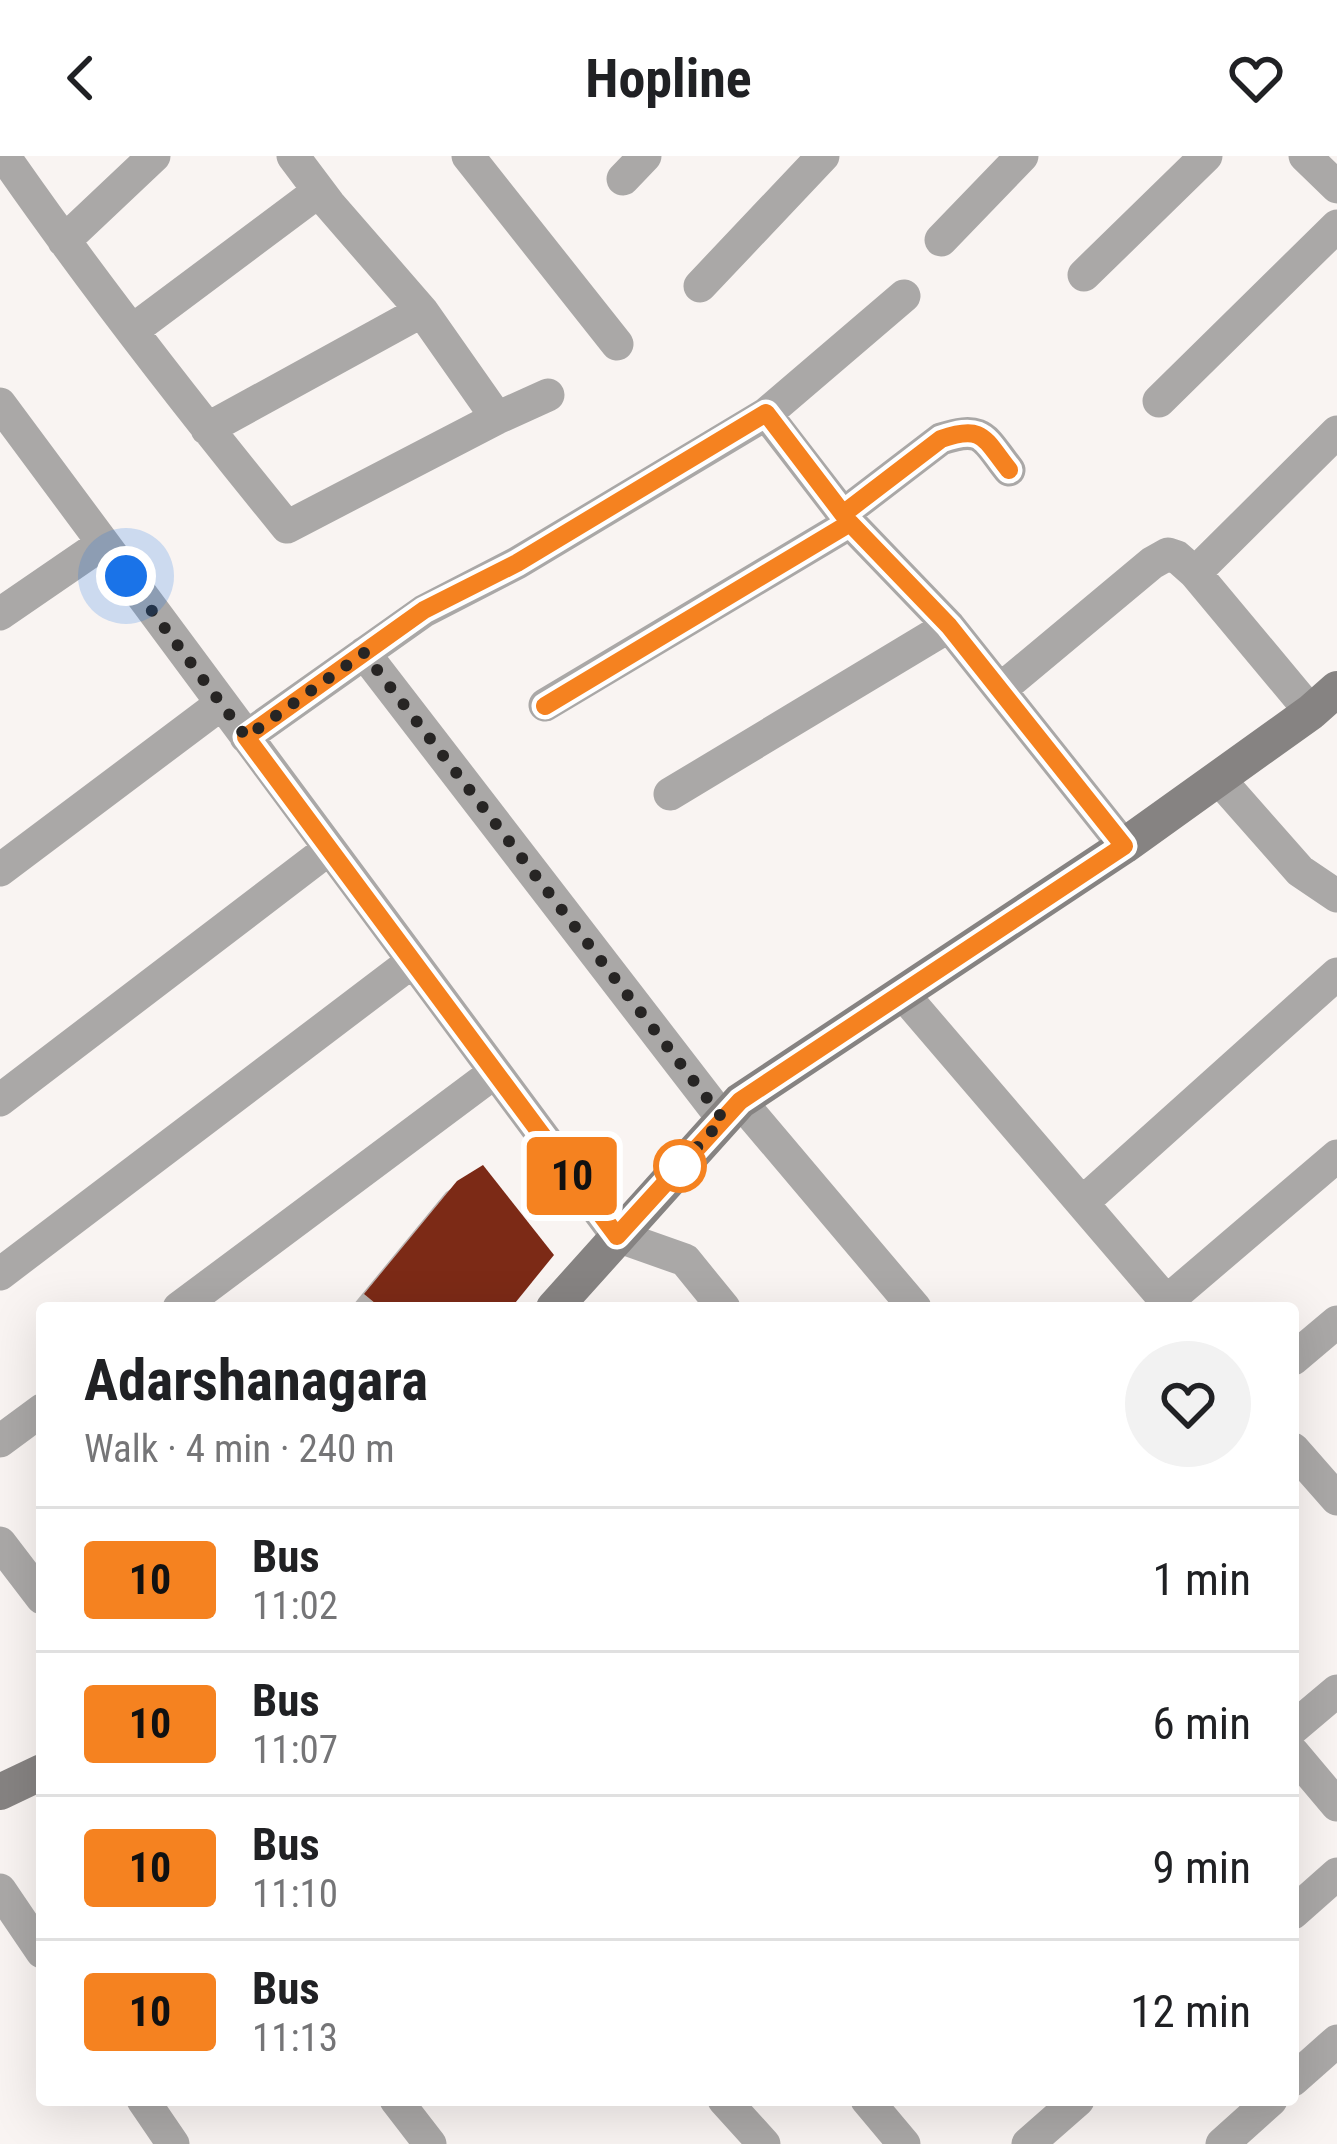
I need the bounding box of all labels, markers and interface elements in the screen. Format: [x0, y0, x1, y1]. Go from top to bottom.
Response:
icon: back [48, 45, 114, 111]
icon: heart [1223, 45, 1289, 111]
text: Hopline [585, 47, 752, 110]
your location [96, 546, 156, 606]
line badge: 10 [518, 1137, 626, 1215]
unlabelled marker [655, 1141, 705, 1191]
text: 10 [551, 1151, 593, 1200]
button: heart [1125, 1341, 1251, 1467]
text: Adarshanagara [84, 1347, 428, 1414]
text: Walk · 4 min · 240 m [84, 1426, 395, 1472]
text: Bus [252, 1530, 320, 1583]
text: 1 min [1152, 1553, 1251, 1606]
text: 10 [129, 1555, 171, 1604]
text: 11:02 [252, 1583, 338, 1629]
text: Bus [252, 1674, 320, 1727]
text: 6 min [1152, 1697, 1251, 1750]
text: 10 [129, 1699, 171, 1748]
text: 11:07 [252, 1727, 338, 1773]
text: Bus [252, 1818, 320, 1871]
text: 9 min [1152, 1841, 1251, 1894]
text: 10 [129, 1843, 171, 1892]
text: 11:10 [252, 1871, 338, 1917]
text: Bus [252, 1962, 320, 2015]
text: 12 min [1130, 1985, 1251, 2038]
text: 10 [129, 1987, 171, 2036]
text: 11:13 [252, 2015, 338, 2061]

